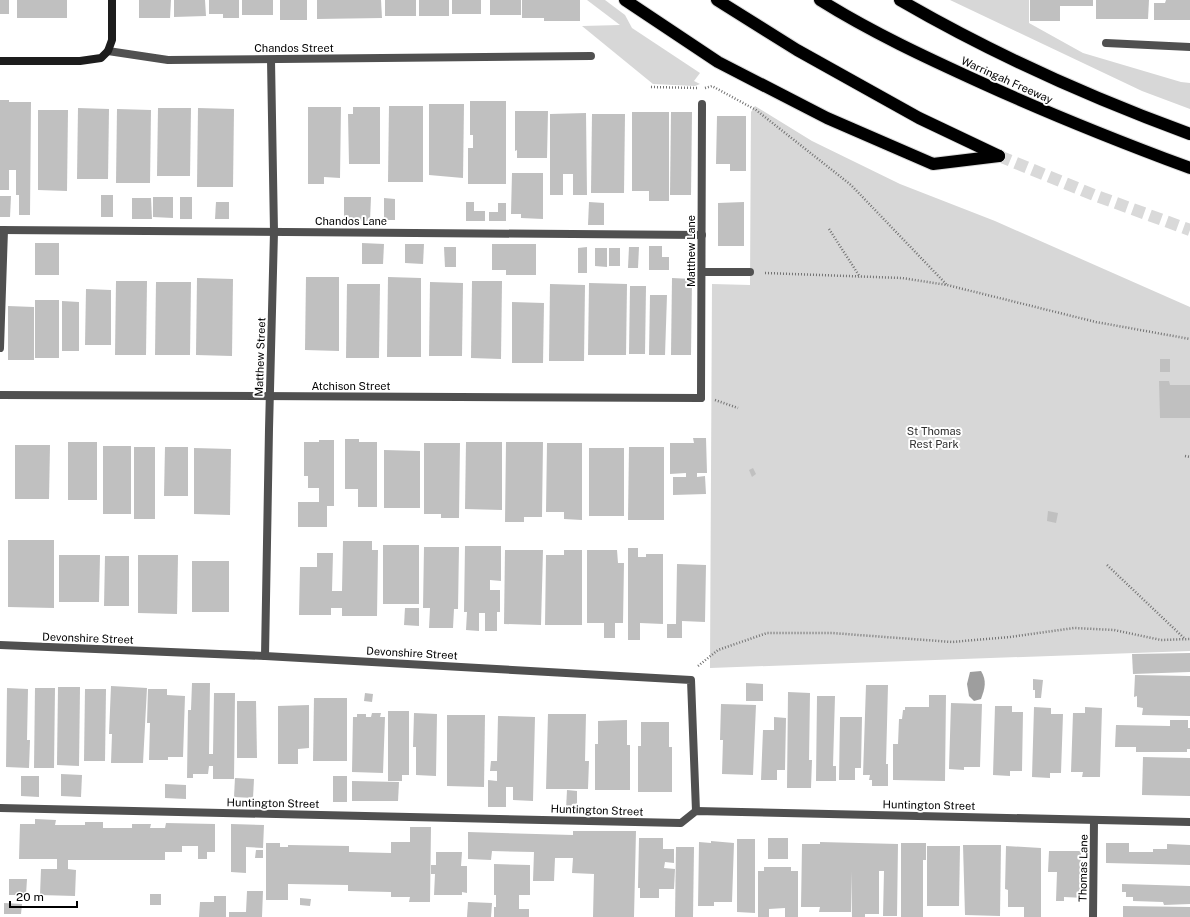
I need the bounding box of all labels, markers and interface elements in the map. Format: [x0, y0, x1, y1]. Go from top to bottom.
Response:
street label: Chandos Street [254, 42, 334, 54]
street label: Warringah Freeway [959, 54, 1055, 106]
street label: Chandos Lane [315, 215, 387, 227]
street label: Matthew Lane [685, 215, 697, 287]
street label: Matthew Street [253, 317, 267, 397]
street label: Atchison Street [311, 380, 391, 392]
park label: St Thomas Rest Park [907, 425, 962, 450]
street label: Devonshire Street [42, 630, 134, 646]
street label: Devonshire Street [366, 645, 458, 661]
street label: Huntington Street [226, 796, 320, 810]
street label: Huntington Street [882, 798, 976, 812]
street label: Huntington Street [550, 802, 644, 818]
street label: Thomas Lane [1076, 834, 1090, 902]
scale bar [10, 883, 77, 909]
text: 20 m [16, 890, 44, 904]

